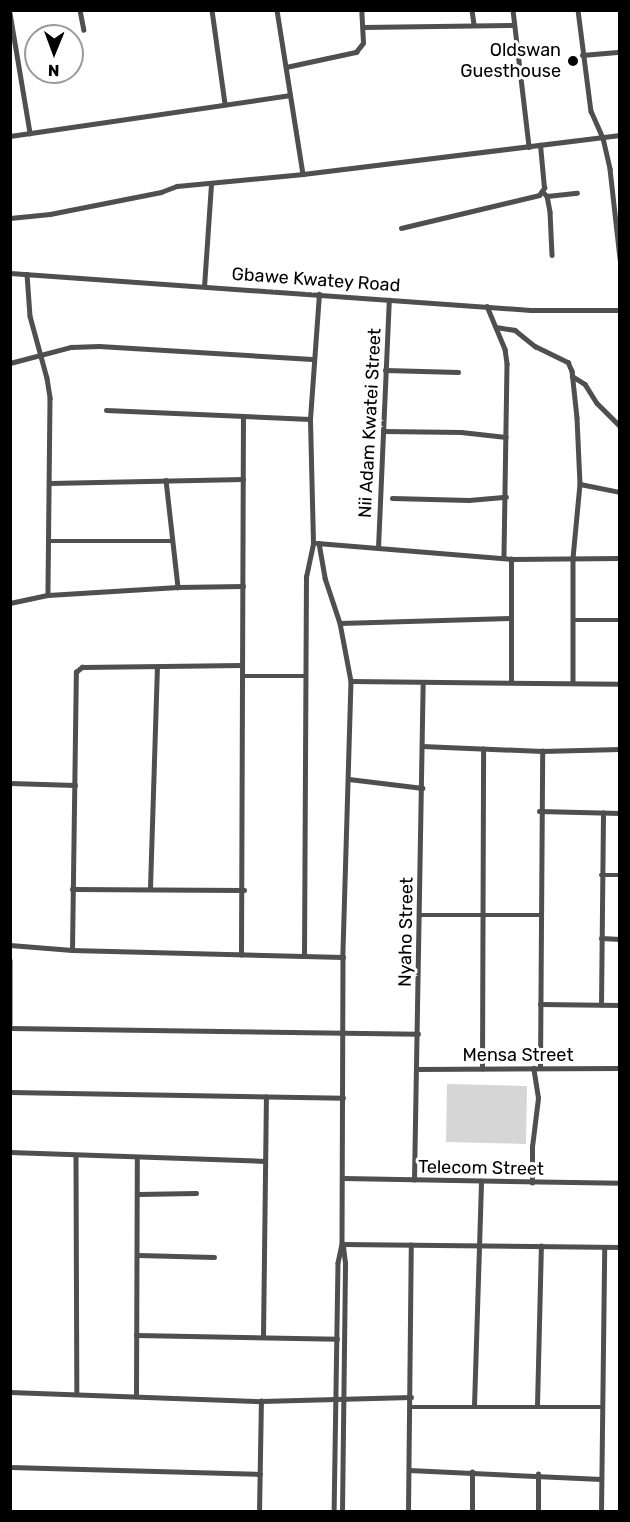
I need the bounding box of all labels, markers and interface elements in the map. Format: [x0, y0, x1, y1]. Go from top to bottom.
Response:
north arrow [24, 24, 84, 84]
place label: Oldswan Guesthouse [460, 40, 561, 82]
marker: Oldswan Guesthouse [566, 54, 580, 68]
text: N [48, 61, 60, 80]
street label: Gbawe Kwatey Road [231, 263, 401, 297]
street label: Nii Adam Kwatei Street [354, 327, 386, 519]
street label: Nyaho Street [394, 877, 418, 987]
street label: Mensa Street [463, 1044, 573, 1066]
street label: Telecom Street [418, 1156, 544, 1180]

